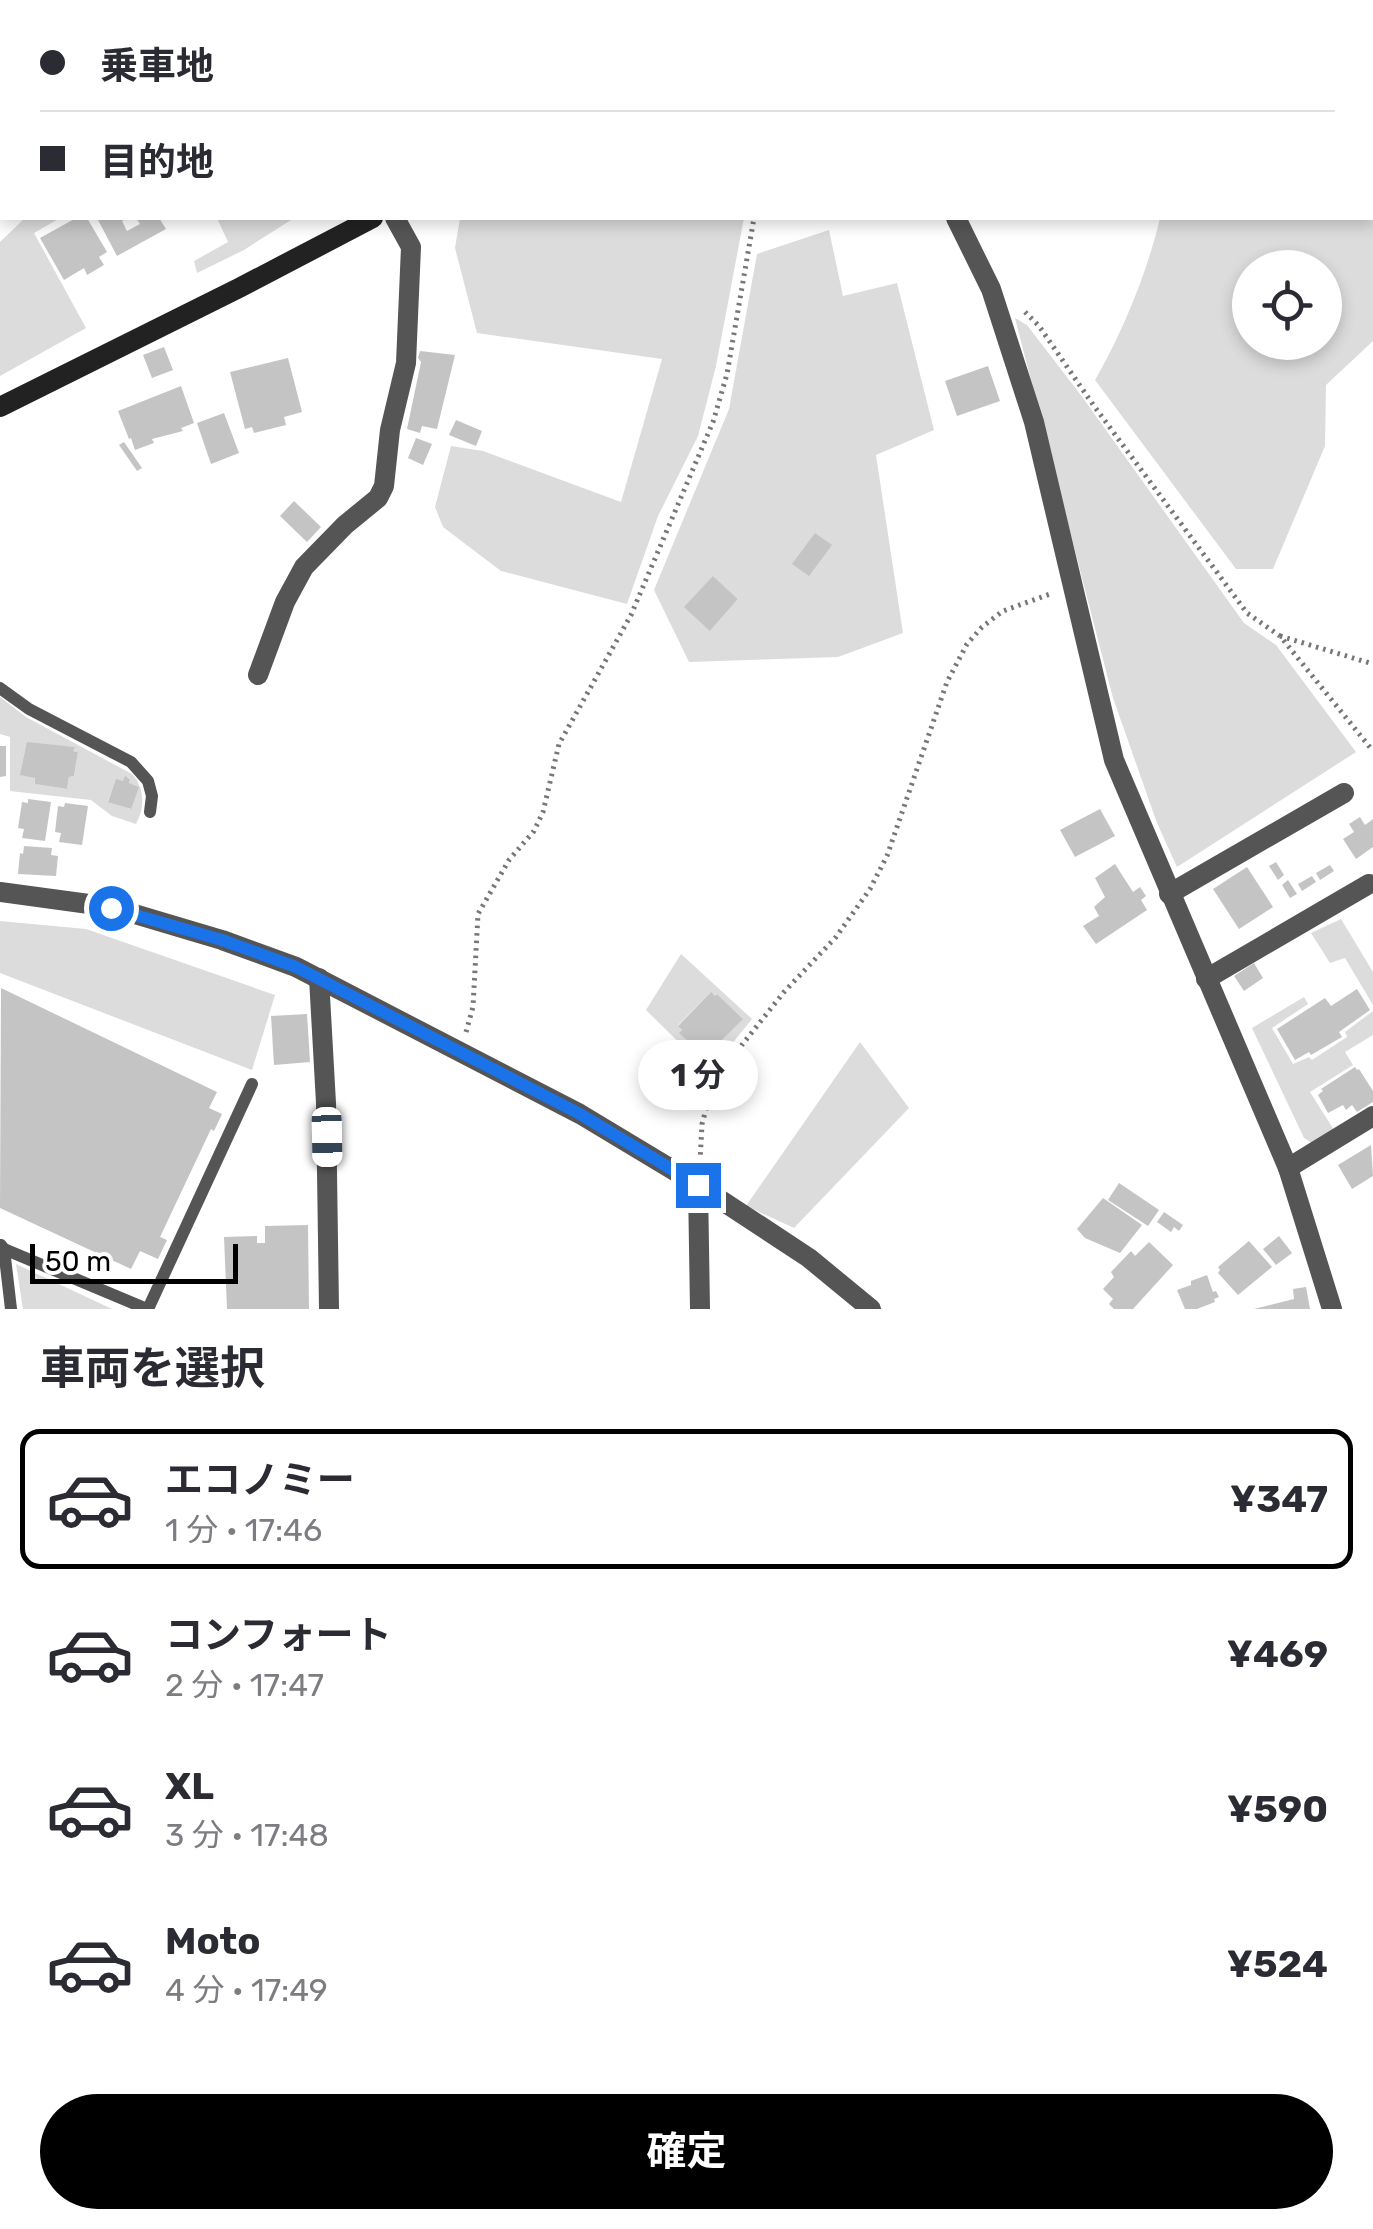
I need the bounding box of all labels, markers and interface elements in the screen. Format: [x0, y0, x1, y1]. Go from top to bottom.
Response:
text: 乗車地 [100, 43, 214, 89]
text: 目的地 [100, 139, 214, 185]
map controls [1232, 250, 1342, 360]
button: locate [1232, 250, 1342, 360]
route start [89, 886, 134, 931]
callout: 1 分 [638, 1040, 758, 1110]
text: 1 分 [671, 1056, 725, 1094]
car [311, 1107, 343, 1167]
route end [676, 1163, 721, 1208]
scale bar [30, 1239, 238, 1284]
text: 50 m [45, 1245, 111, 1278]
text: 車両を選択 [40, 1342, 265, 1395]
icon: car [45, 1454, 135, 1544]
text: エコノミー [165, 1457, 355, 1503]
text: ¥347 [1230, 1476, 1328, 1522]
text: 1 分 · 17:46 [165, 1511, 322, 1549]
icon: car [45, 1609, 135, 1699]
text: コンフォート [165, 1612, 392, 1658]
text: ¥469 [1227, 1631, 1328, 1677]
text: 2 分 · 17:47 [165, 1666, 324, 1704]
text: XL [165, 1763, 214, 1809]
icon: car [45, 1764, 135, 1854]
text: ¥590 [1227, 1786, 1328, 1832]
text: 3 分 · 17:48 [165, 1816, 329, 1854]
text: Moto [165, 1918, 261, 1964]
icon: car [45, 1919, 135, 2009]
text: ¥524 [1227, 1941, 1328, 1987]
text: 4 分 · 17:49 [165, 1971, 328, 2009]
button: 確定 [40, 2094, 1333, 2209]

